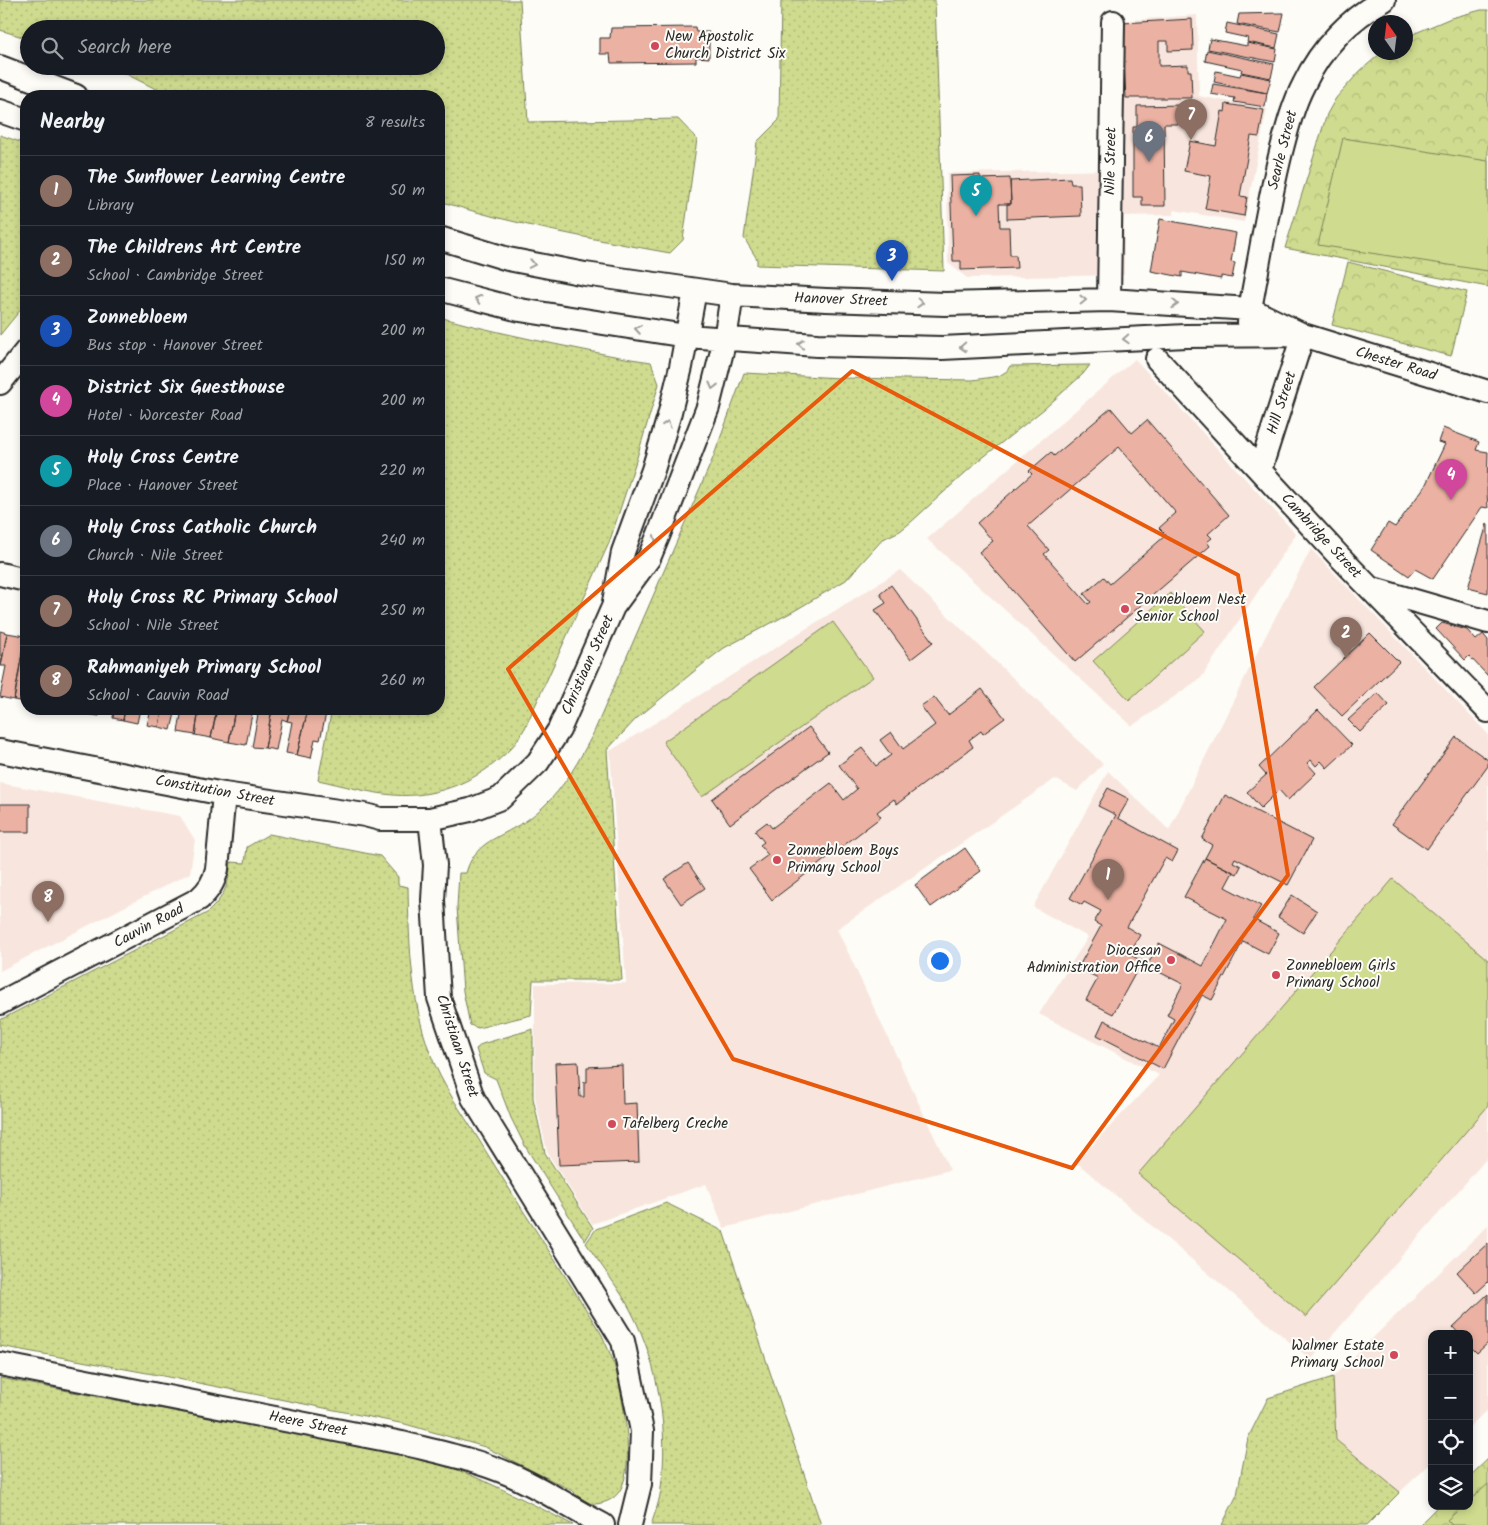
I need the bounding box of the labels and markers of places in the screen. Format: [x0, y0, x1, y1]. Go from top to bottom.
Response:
place label: New Apostolic Church District Six [665, 25, 786, 66]
marker: New Apostolic Church District Six [649, 40, 661, 52]
pin: 7 [1175, 99, 1207, 140]
pin: 6 [1133, 121, 1165, 162]
pin: 5 [960, 175, 992, 216]
pin: 3 [876, 240, 908, 281]
pin: 4 [1435, 459, 1467, 500]
place label: Zonnebloem Nest Senior School [1135, 588, 1246, 629]
marker: Zonnebloem Nest Senior School [1119, 603, 1131, 615]
pin: 2 [1330, 617, 1362, 658]
place label: Zonnebloem Boys Primary School [787, 839, 899, 880]
marker: Zonnebloem Boys Primary School [771, 854, 783, 866]
pin: 1 [1092, 859, 1124, 900]
pin: 8 [32, 881, 64, 922]
place label: Diocesan Administration Office [1027, 939, 1161, 980]
marker: Diocesan Administration Office [1165, 954, 1177, 966]
place label: Zonnebloem Girls Primary School [1286, 954, 1396, 995]
marker: Zonnebloem Girls Primary School [1270, 969, 1282, 981]
place label: Tafelberg Creche [622, 1112, 728, 1136]
marker: Tafelberg Creche [606, 1118, 618, 1130]
place label: Walmer Estate Primary School [1290, 1334, 1384, 1375]
marker: Walmer Estate Primary School [1388, 1349, 1400, 1361]

